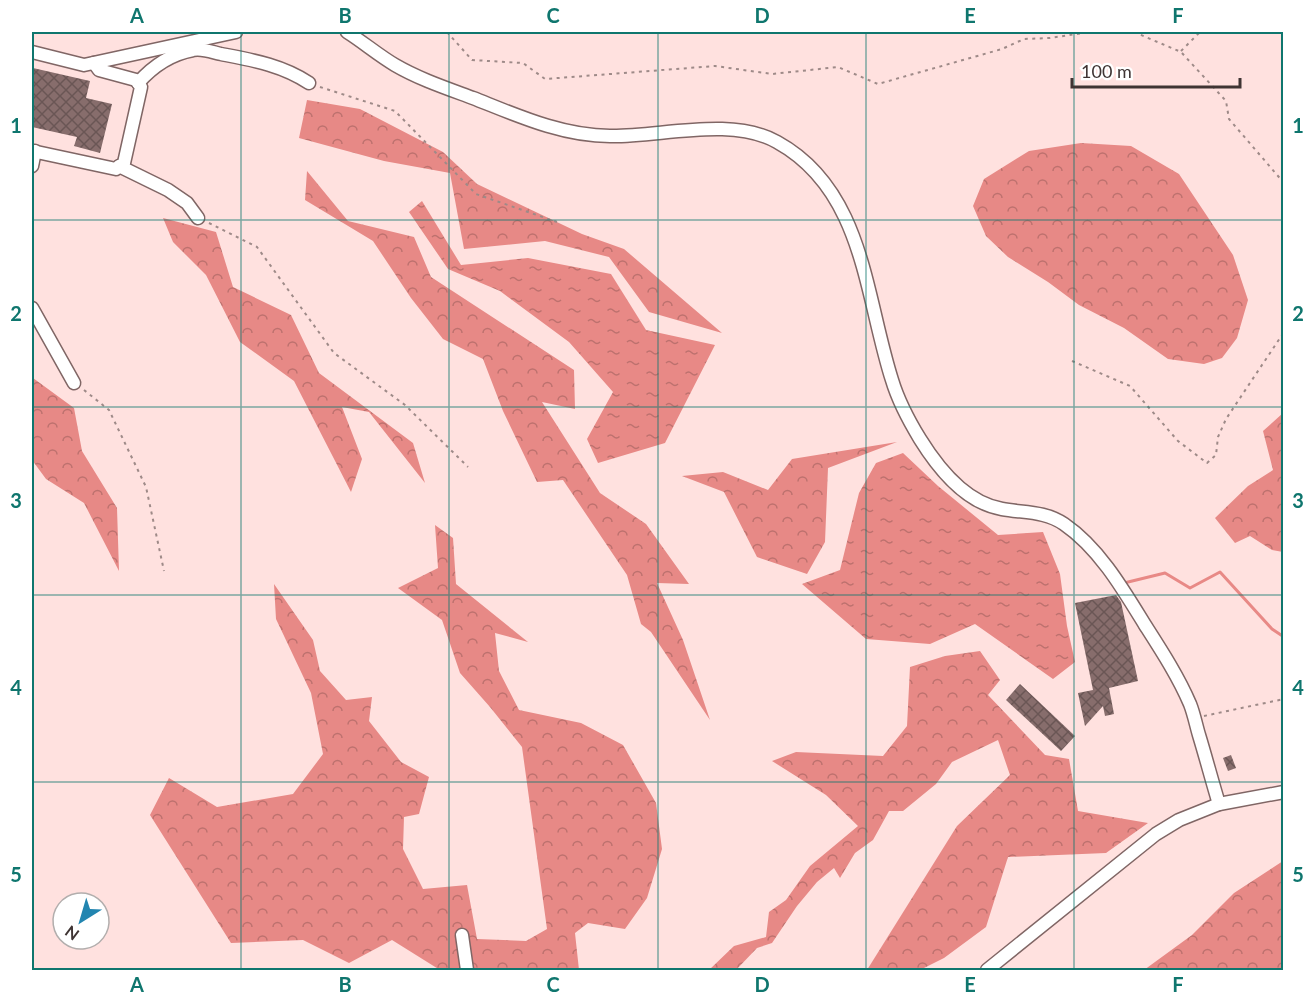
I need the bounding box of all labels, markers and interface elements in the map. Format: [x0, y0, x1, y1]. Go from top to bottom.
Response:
text: A [129, 3, 144, 27]
text: B [338, 3, 352, 27]
text: C [546, 3, 560, 27]
text: D [754, 3, 770, 27]
text: E [964, 3, 976, 27]
text: F [1172, 3, 1184, 27]
scale bar [1072, 51, 1240, 89]
text: 100 m [1081, 60, 1132, 82]
text: 1 [10, 113, 22, 137]
text: 1 [1292, 113, 1304, 137]
text: 2 [10, 301, 22, 325]
text: 2 [1292, 301, 1304, 325]
text: 3 [10, 488, 22, 512]
text: 3 [1292, 488, 1304, 512]
text: 4 [10, 675, 22, 699]
text: 4 [1292, 675, 1304, 699]
text: 5 [10, 862, 22, 886]
text: 5 [1292, 862, 1304, 886]
north arrow [51, 891, 111, 951]
text: N [61, 922, 82, 945]
text: A [129, 972, 144, 996]
text: B [338, 972, 352, 996]
text: C [546, 972, 560, 996]
text: D [754, 972, 770, 996]
text: E [964, 972, 976, 996]
text: F [1172, 972, 1184, 996]

